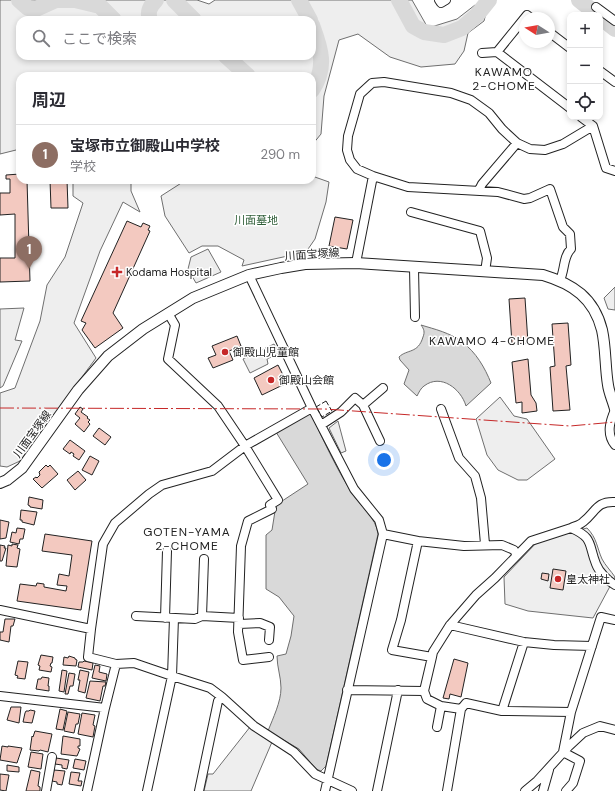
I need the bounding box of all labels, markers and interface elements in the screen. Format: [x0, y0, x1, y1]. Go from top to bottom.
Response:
north arrow [519, 12, 555, 48]
map controls [567, 12, 603, 120]
button: + [567, 12, 603, 48]
search box [16, 16, 316, 60]
icon: search [30, 27, 52, 49]
text: ここで検索 [62, 29, 137, 49]
button: − [567, 48, 603, 84]
district label: KAWAMO 2-CHOME [472, 64, 536, 94]
button: locate [567, 84, 603, 120]
text: 周辺 [32, 89, 66, 111]
text: 宝塚市立御殿山中学校 [70, 136, 220, 156]
text: 1 [43, 146, 47, 163]
text: 290 m [261, 146, 300, 163]
text: 学校 [70, 158, 96, 175]
park label: 川面墓地 [234, 213, 278, 227]
pin: 1 [16, 236, 42, 269]
street label: 川面宝塚線 [284, 245, 340, 263]
place label: Kodama Hospital [126, 265, 212, 279]
marker: Kodama Hospital [111, 266, 123, 278]
district label: KAWAMO 4-CHOME [429, 333, 555, 349]
place label: 御殿山児童館 [232, 345, 299, 359]
marker: 御殿山児童館 [220, 347, 230, 357]
place label: 御殿山会館 [278, 373, 334, 387]
marker: 御殿山会館 [266, 375, 276, 385]
street label: 川面宝塚線 [10, 408, 54, 460]
your location [374, 450, 394, 470]
district label: GOTEN-YAMA 2-CHOME [143, 524, 231, 554]
place label: 皇太神社 [566, 572, 610, 586]
marker: 皇太神社 [553, 574, 563, 584]

